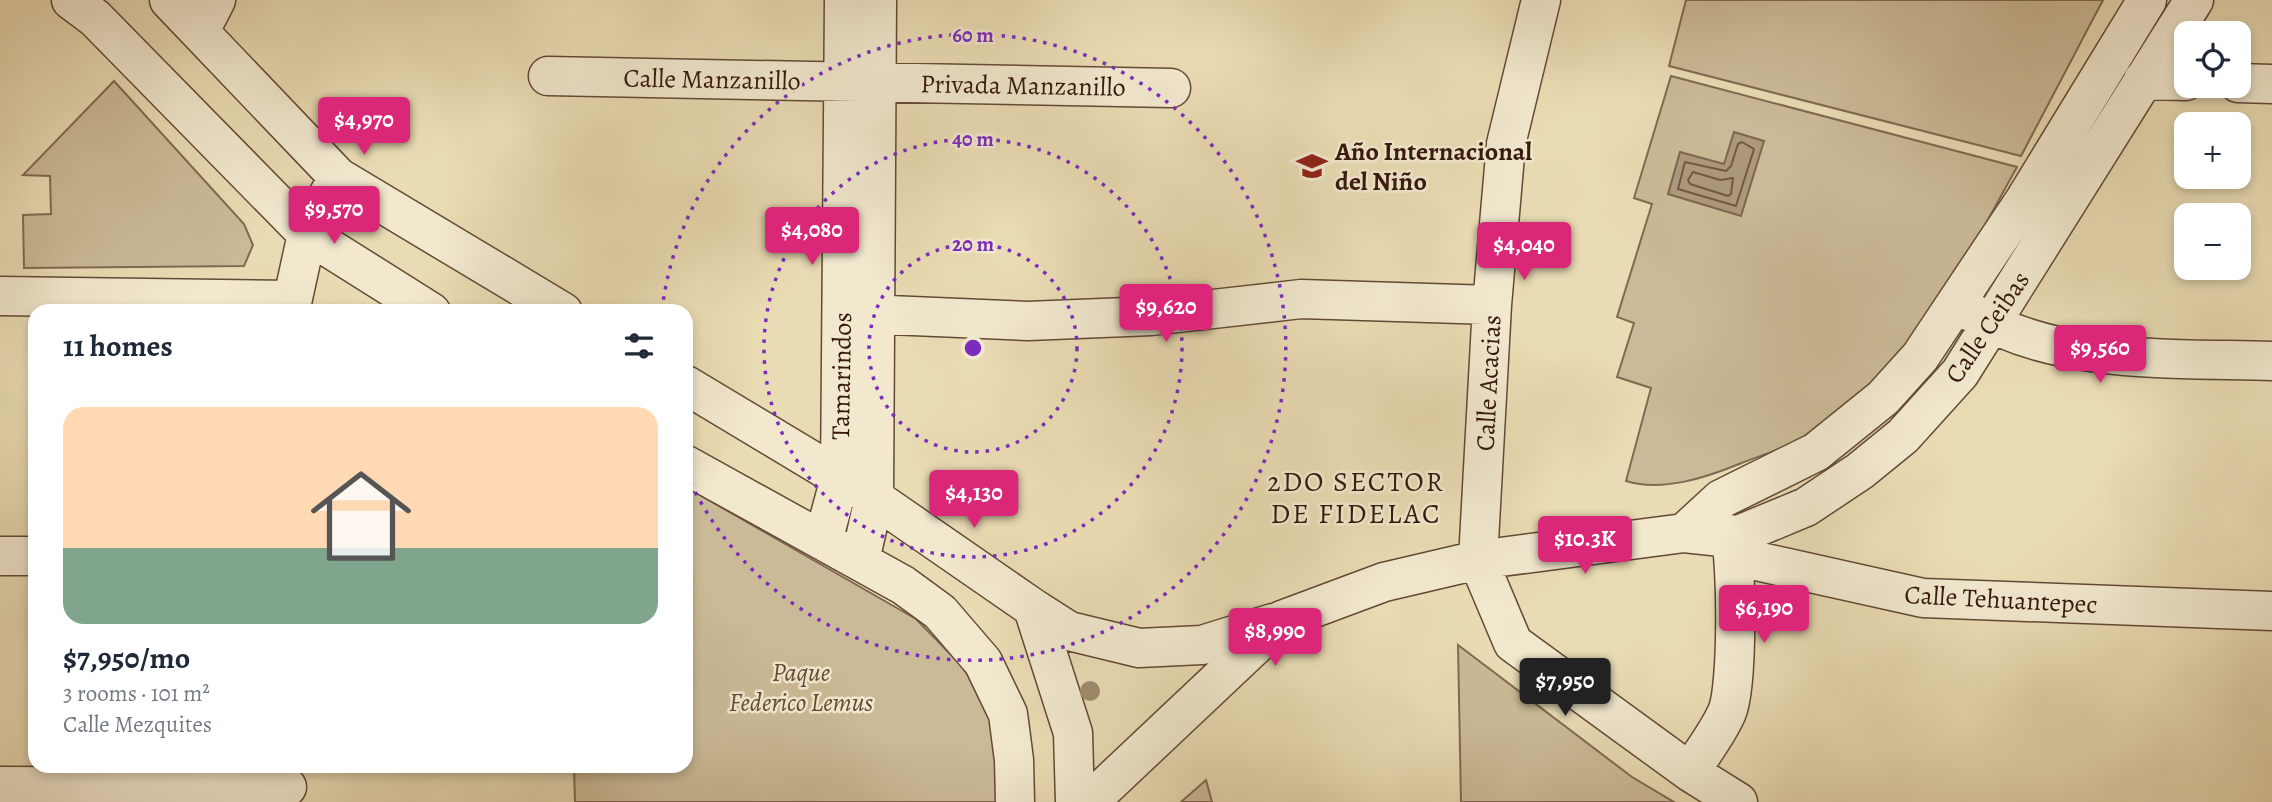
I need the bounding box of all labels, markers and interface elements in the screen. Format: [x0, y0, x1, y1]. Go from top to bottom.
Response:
text: 60 m [952, 21, 994, 49]
map controls [2174, 21, 2251, 280]
button: locate [2174, 21, 2251, 98]
street label: Calle Manzanillo [623, 60, 801, 99]
street label: Privada Manzanillo [920, 66, 1126, 105]
pin: $4,970 [307, 97, 421, 157]
text: $4,970 [334, 104, 394, 135]
button: + [2174, 112, 2251, 189]
text: 40 m [952, 125, 994, 153]
place label: Año Internacional del Niño [1334, 134, 1532, 199]
school or university icon: Año Internacional del Niño [1295, 149, 1329, 183]
pin: $9,570 [277, 187, 391, 246]
text: $9,570 [305, 193, 363, 224]
button: − [2174, 203, 2251, 280]
pin: $4,080 [755, 208, 869, 267]
text: $4,080 [781, 214, 843, 245]
pin: $4,040 [1467, 222, 1581, 282]
text: $4,040 [1493, 229, 1555, 260]
text: 20 m [952, 230, 994, 258]
street label: Calle Ceibas [1937, 264, 2038, 390]
pin: $9,620 [1109, 284, 1223, 344]
text: $9,620 [1136, 291, 1196, 322]
street label: Tamarindos [823, 312, 860, 440]
street label: Calle Acacias [1467, 314, 1510, 452]
text: 11 homes [63, 326, 173, 366]
pin: $9,560 [2043, 326, 2157, 385]
icon: filters [620, 327, 658, 365]
text: $9,560 [2070, 332, 2130, 363]
centre of rings [961, 336, 985, 360]
icon: home [298, 453, 424, 579]
district label: 2DO SECTOR DE FIDELAC [1267, 463, 1445, 533]
pin: $4,130 [917, 470, 1031, 530]
text: $4,130 [945, 477, 1003, 508]
pin: $10.3K [1528, 516, 1642, 576]
text: $10.3K [1554, 523, 1616, 554]
street label: Calle Tehuantepec [1904, 577, 2098, 622]
pin: $6,190 [1707, 586, 1821, 645]
text: $6,190 [1735, 592, 1793, 623]
pin: $8,990 [1218, 608, 1332, 668]
text: $8,990 [1245, 615, 1305, 646]
text: $7,950/mo [63, 638, 190, 678]
park label: Paque Federico Lemus [729, 655, 873, 720]
pin: $7,950 [1508, 658, 1622, 718]
text: $7,950 [1536, 665, 1594, 696]
text: 3 rooms · 101 m² [63, 678, 210, 709]
text: Calle Mezquites [63, 709, 212, 740]

